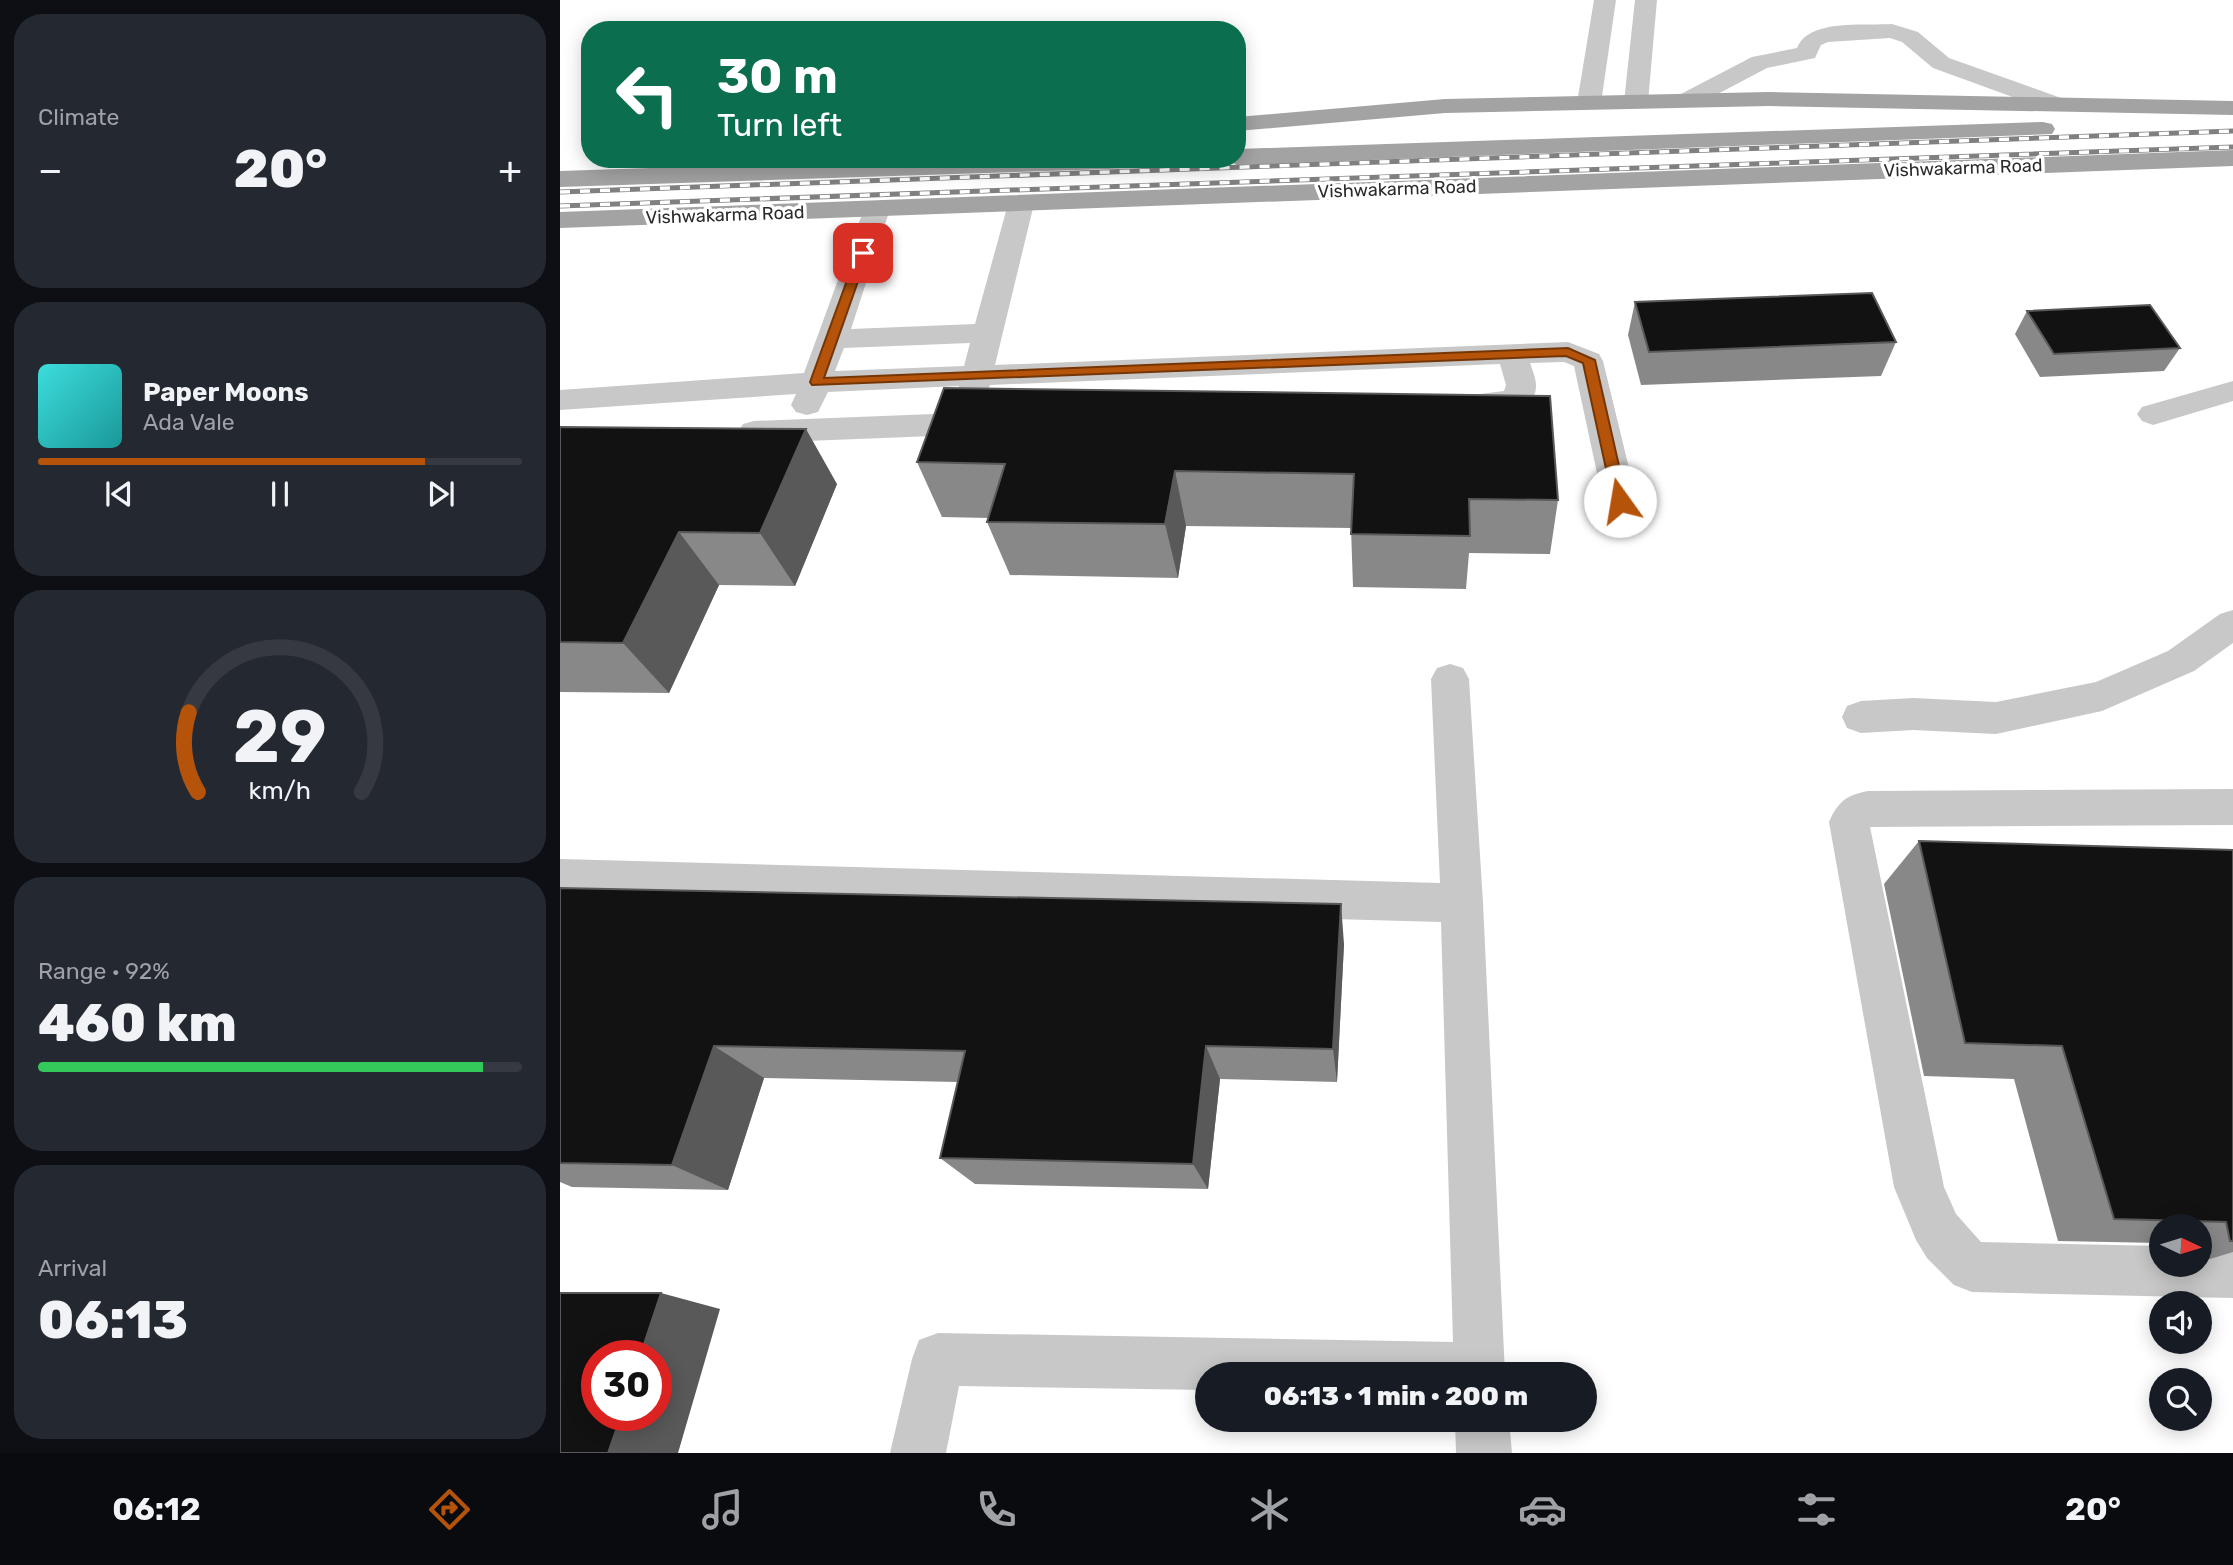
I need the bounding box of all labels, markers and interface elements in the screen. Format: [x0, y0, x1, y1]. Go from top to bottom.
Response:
text: 30 m [717, 47, 838, 105]
icon: left [602, 49, 693, 140]
text: Climate [38, 103, 119, 131]
text: Turn left [717, 106, 842, 144]
text: 20° [234, 138, 327, 200]
text: − [38, 147, 63, 193]
text: + [498, 147, 522, 193]
street label: Vishwakarma Road [1883, 154, 2043, 182]
street label: Vishwakarma Road [1317, 175, 1477, 203]
street label: Vishwakarma Road [645, 201, 805, 229]
pin [833, 223, 893, 283]
icon: arrive [844, 234, 882, 272]
text: Paper Moons [143, 377, 309, 408]
text: Ada Vale [143, 408, 235, 436]
position arrow [1583, 464, 1657, 538]
icon: previous [100, 475, 138, 513]
icon: pause [261, 475, 299, 513]
icon: next [422, 475, 460, 513]
text: 29 [233, 695, 327, 781]
text: km/h [249, 776, 311, 805]
text: Range · 92% [38, 957, 170, 985]
text: 460 km [38, 992, 237, 1054]
north arrow [2149, 1214, 2212, 1278]
map controls [2149, 1214, 2212, 1431]
text: Arrival [38, 1254, 107, 1282]
text: 06:13 [38, 1289, 188, 1351]
button: sound [2149, 1291, 2212, 1354]
speed limit sign: 30 [581, 1340, 672, 1431]
button: search [2149, 1368, 2212, 1431]
text: 06:13 · 1 min · 200 m [1264, 1381, 1528, 1412]
icon: directions [425, 1485, 474, 1534]
icon: music [698, 1485, 747, 1534]
icon: phone [972, 1485, 1021, 1534]
icon: climate [1245, 1485, 1294, 1534]
icon: car [1518, 1485, 1567, 1534]
icon: filters [1792, 1485, 1841, 1534]
text: 06:12 [112, 1490, 201, 1528]
text: 20° [2065, 1490, 2121, 1528]

